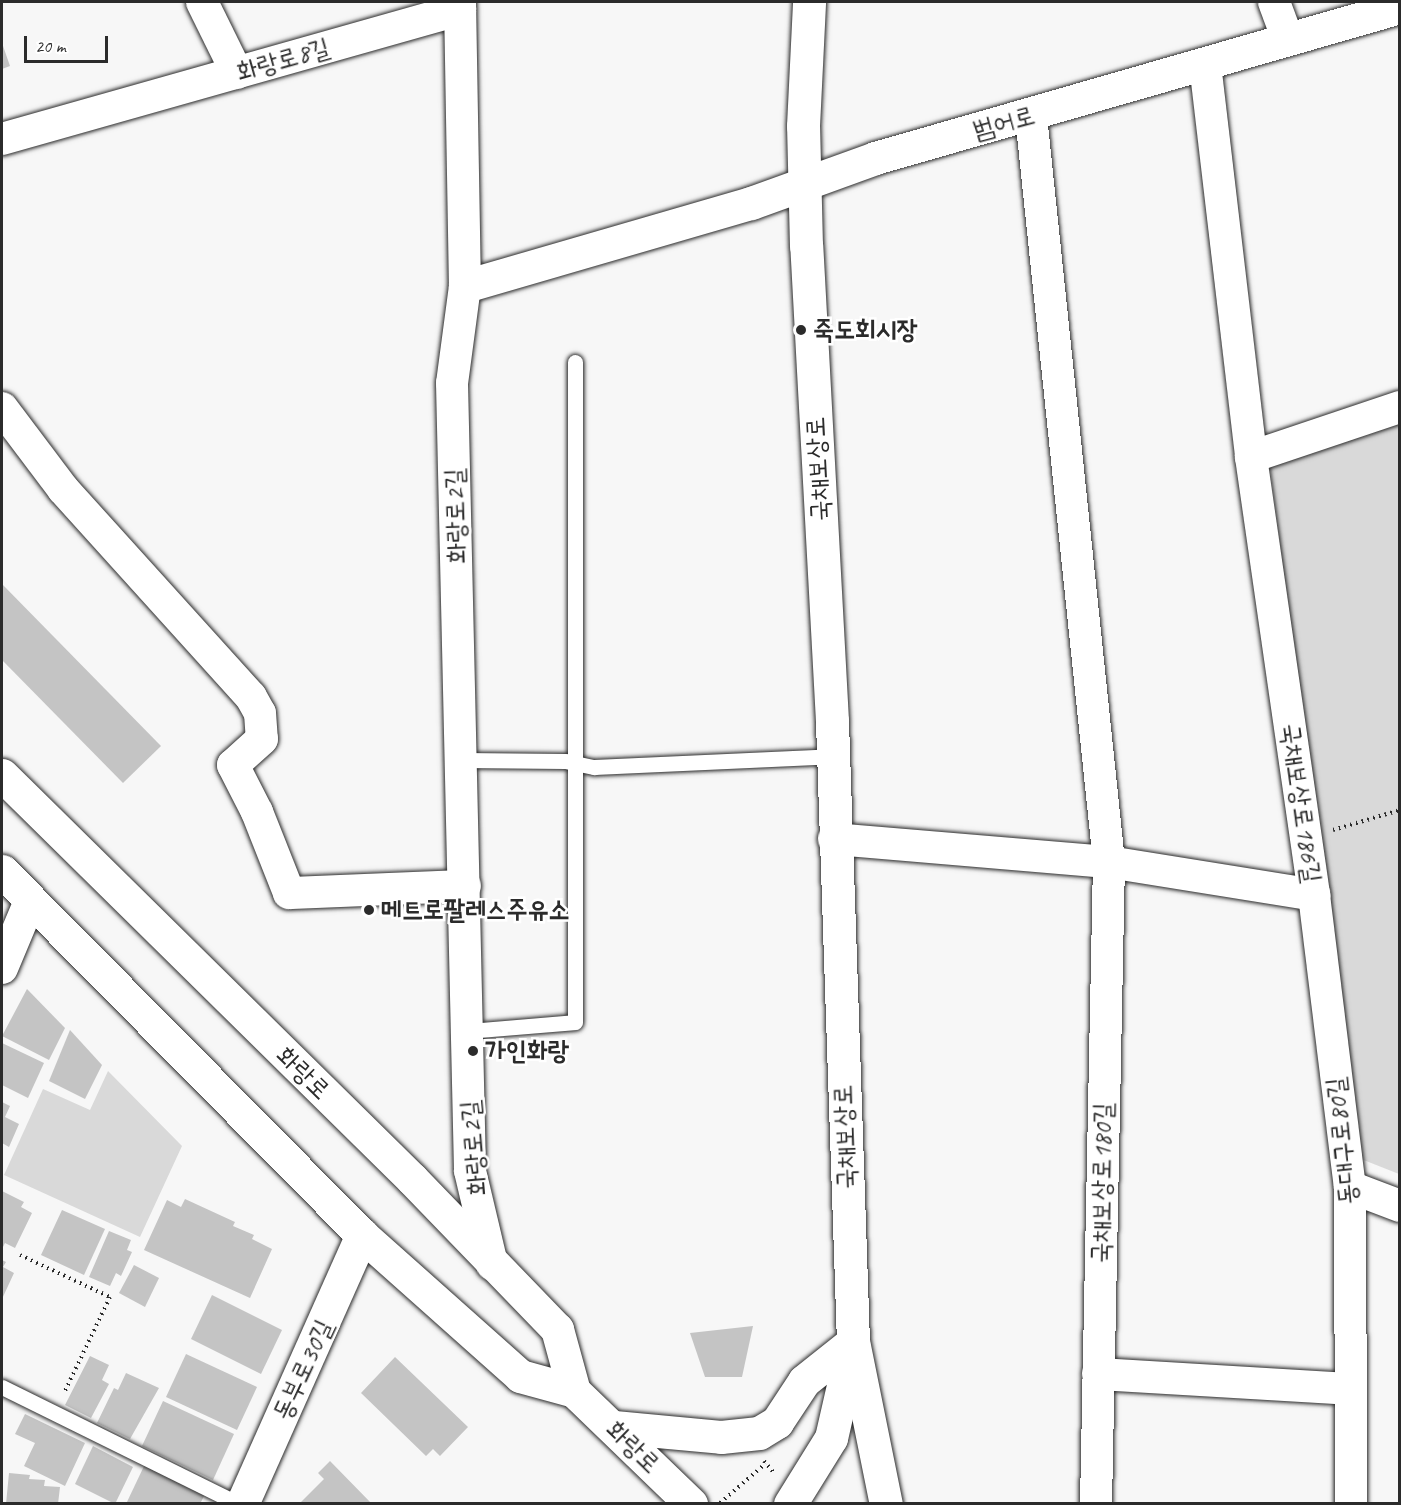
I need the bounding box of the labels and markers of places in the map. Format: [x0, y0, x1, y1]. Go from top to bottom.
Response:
place label: 죽도회시장 [813, 314, 918, 346]
marker: 죽도회시장 [794, 323, 808, 337]
place label: 메트로팔레스주유소 [381, 894, 569, 926]
marker: 메트로팔레스주유소 [362, 903, 376, 917]
place label: 가인화랑 [485, 1035, 569, 1067]
marker: 가인화랑 [466, 1044, 480, 1058]

